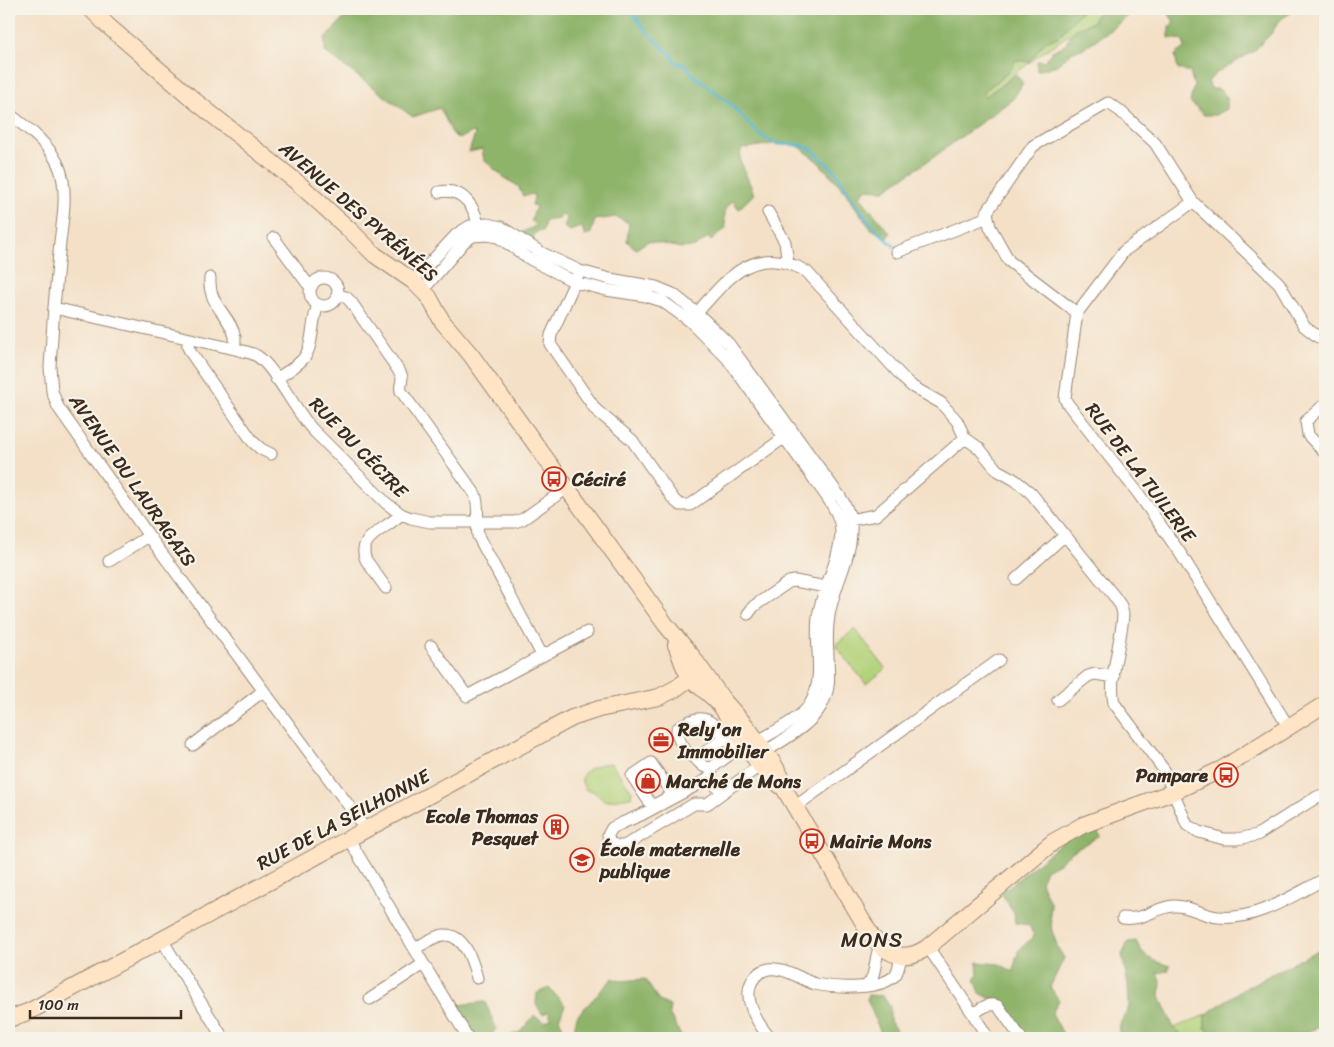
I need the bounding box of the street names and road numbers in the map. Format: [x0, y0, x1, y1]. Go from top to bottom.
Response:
street label: AVENUE DES PYRÉNÉES [271, 132, 446, 290]
street label: AVENUE DU LAURAGAIS [60, 386, 205, 574]
street label: RUE DU CÉCIRE [301, 389, 417, 507]
street label: RUE DE LA TUILERIE [1077, 395, 1205, 551]
street label: RUE DE LA SEILHONNE [250, 759, 437, 879]

